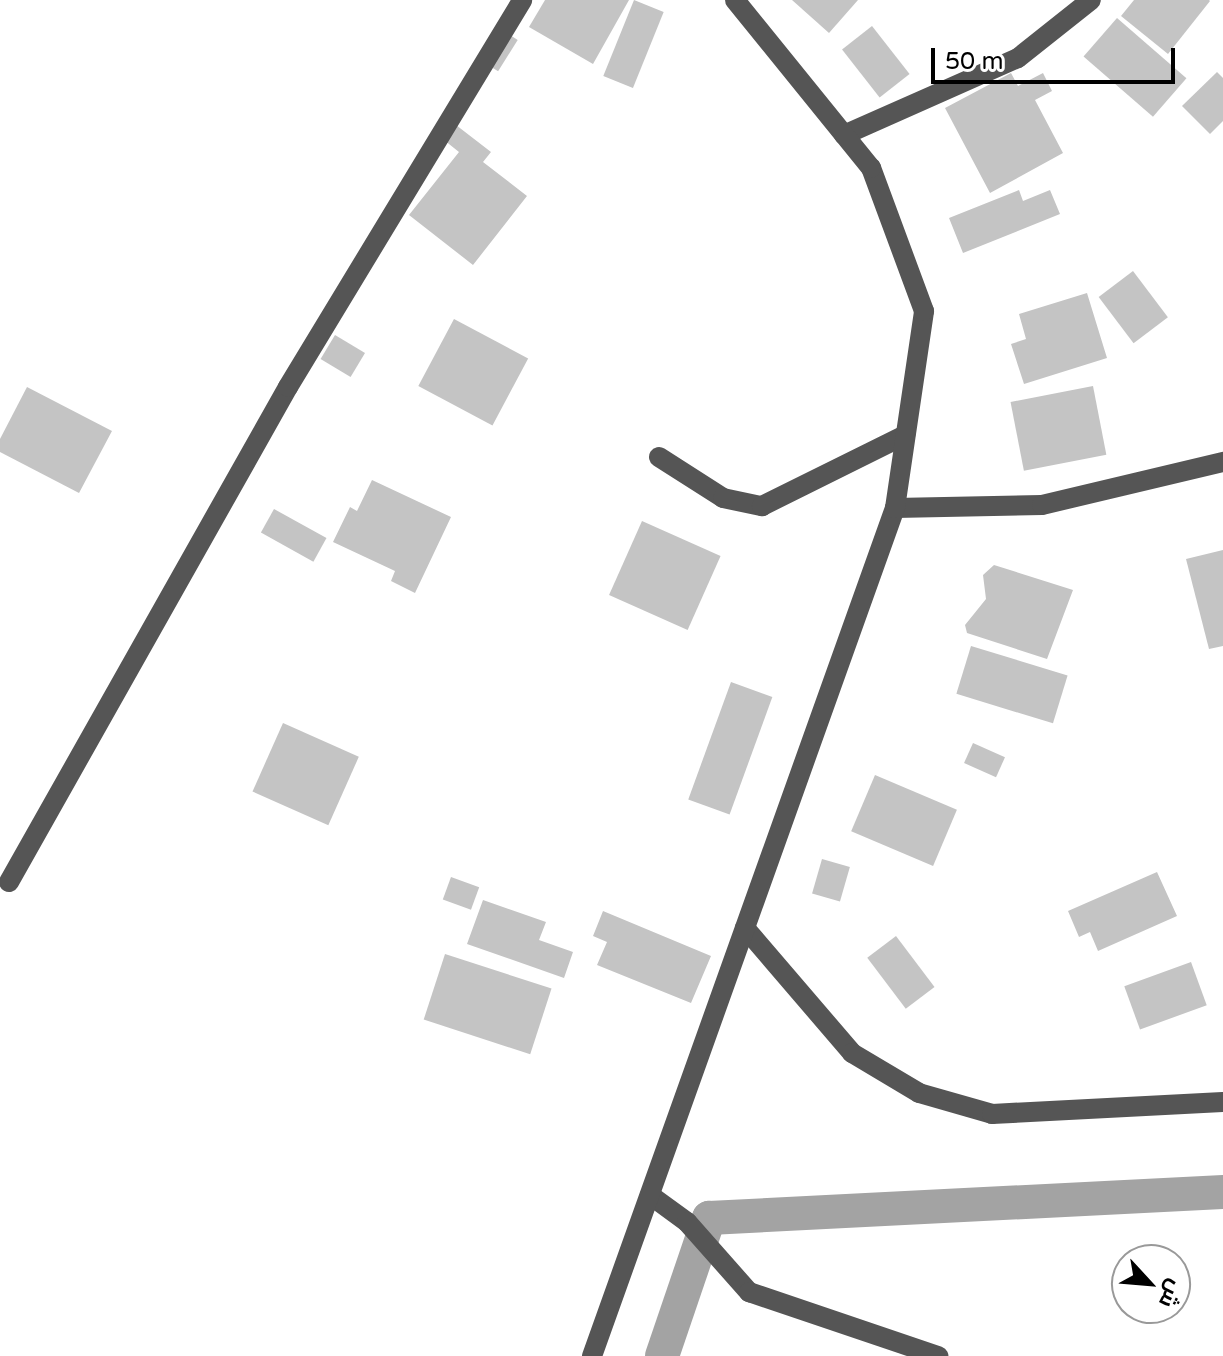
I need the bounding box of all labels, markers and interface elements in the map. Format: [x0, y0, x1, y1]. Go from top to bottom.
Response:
scale bar [935, 32, 1179, 82]
text: 50 m [945, 47, 1003, 76]
north arrow [1111, 1244, 1191, 1324]
text: ش [1153, 1275, 1189, 1312]

